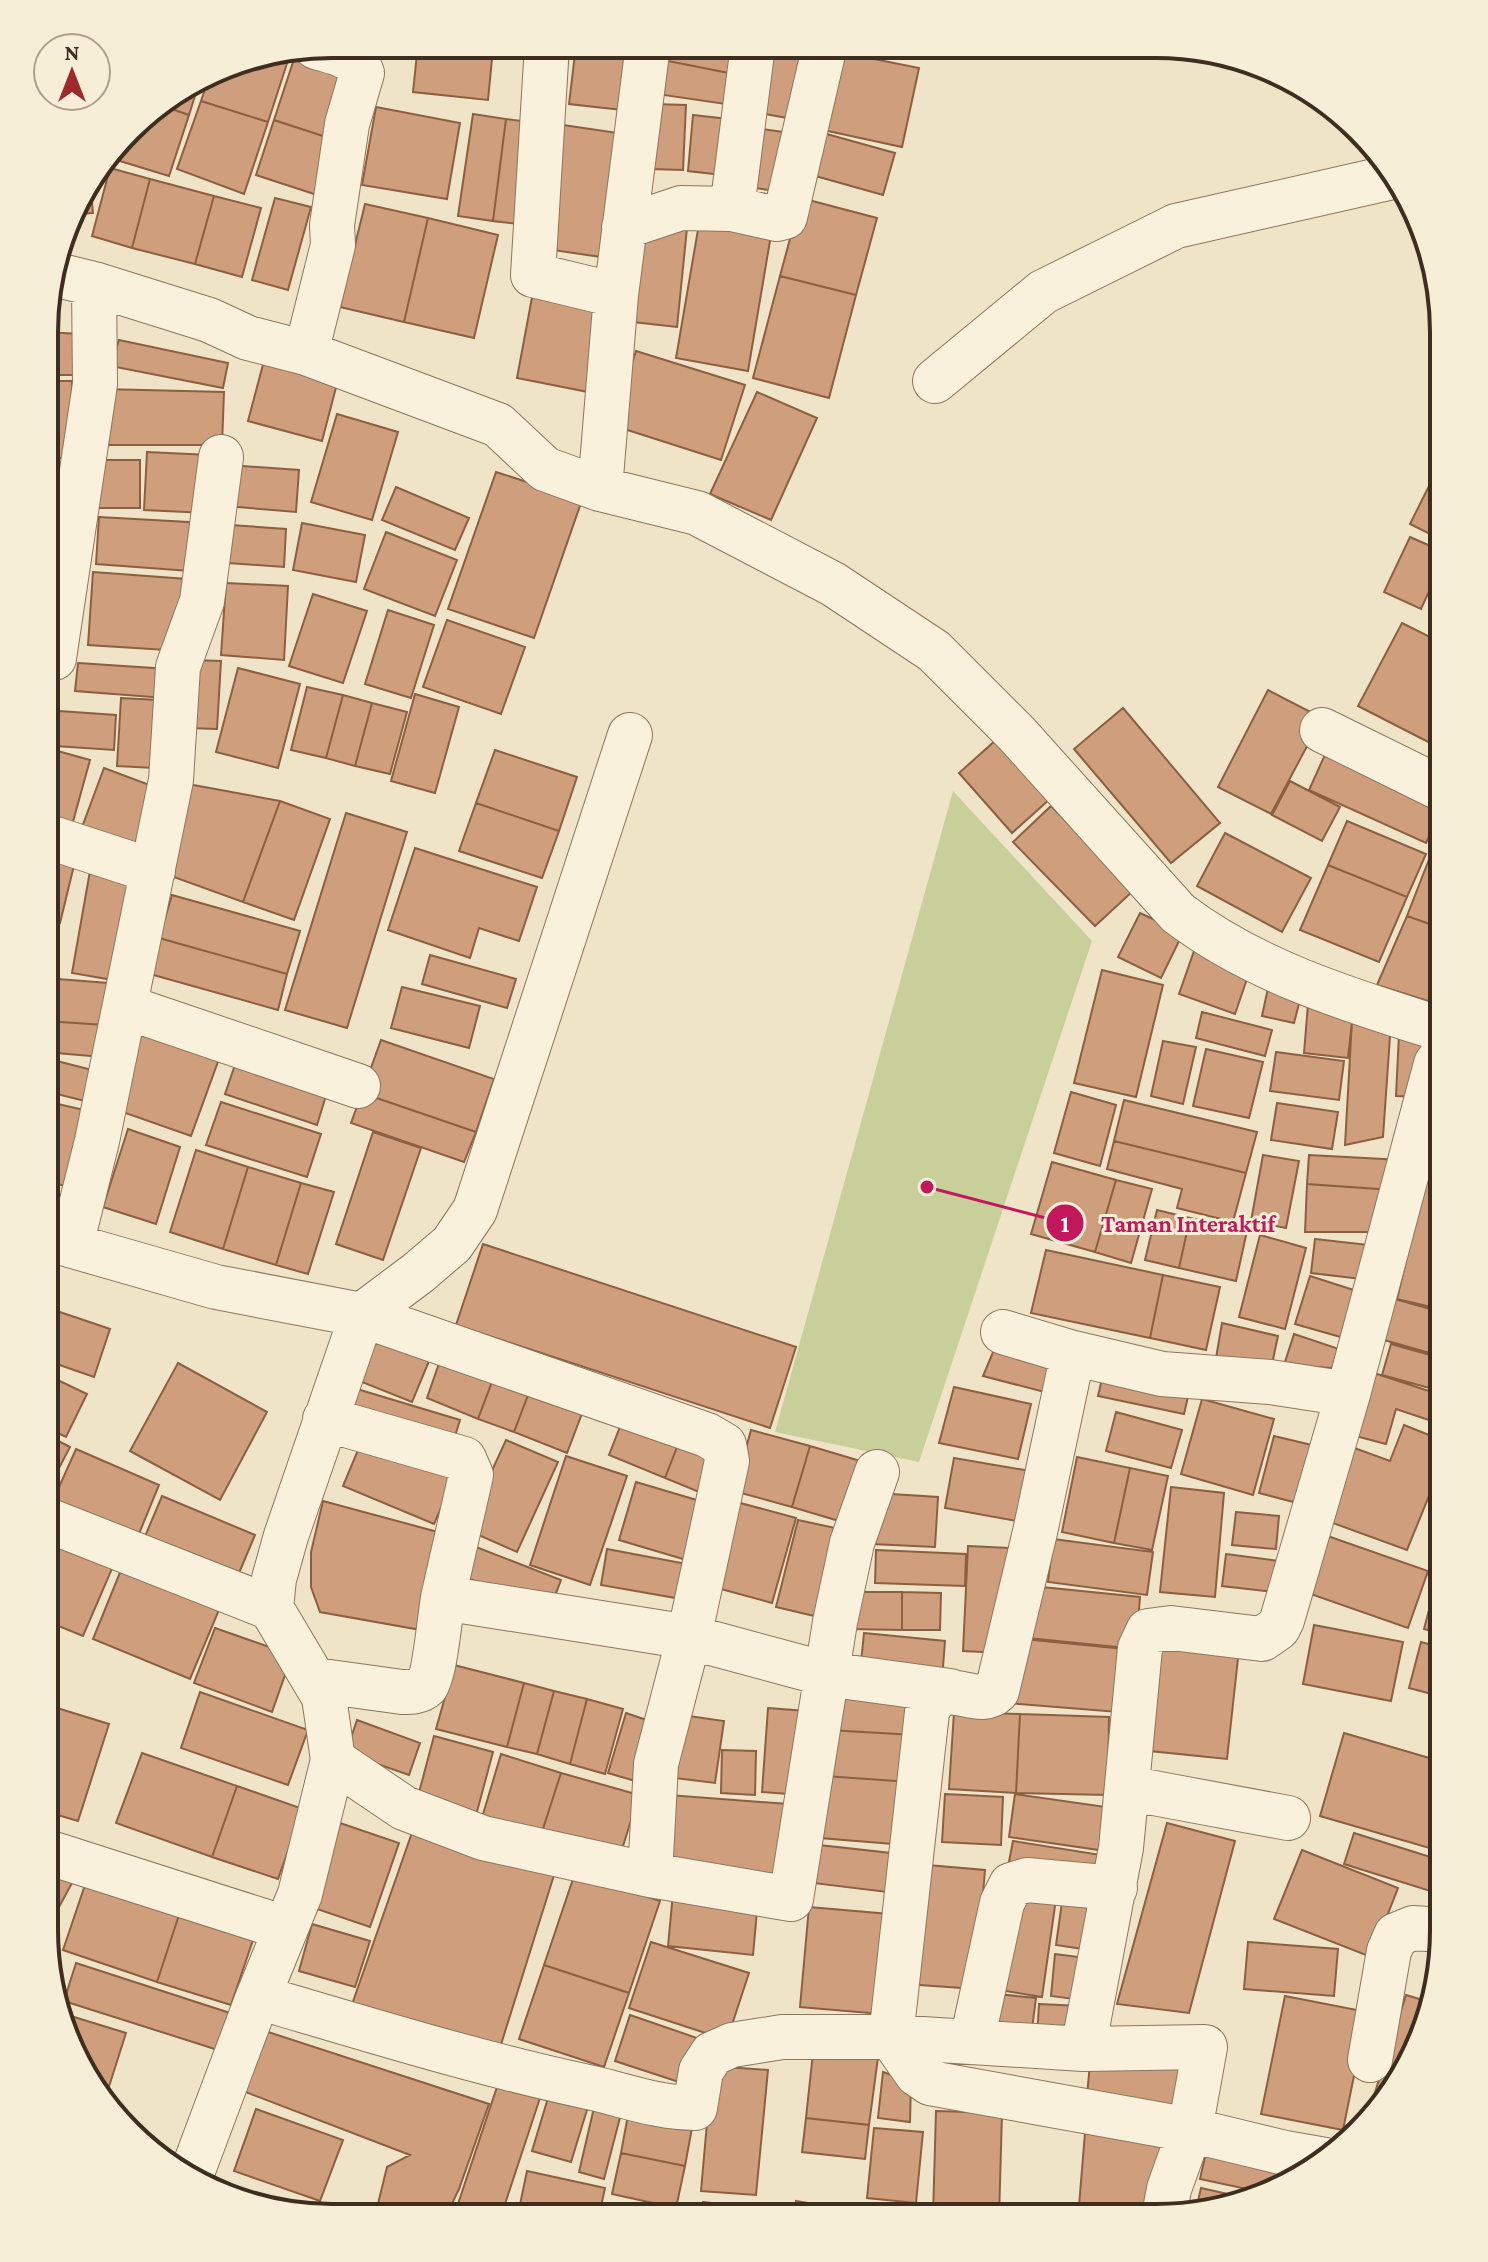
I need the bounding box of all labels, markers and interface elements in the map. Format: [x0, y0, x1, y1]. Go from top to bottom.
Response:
north arrow [32, 32, 112, 112]
text: N [65, 40, 80, 65]
callout: Taman Interaktif [1045, 1199, 1292, 1247]
text: 1 [1061, 1210, 1070, 1237]
text: Taman Interaktif [1101, 1210, 1277, 1237]

